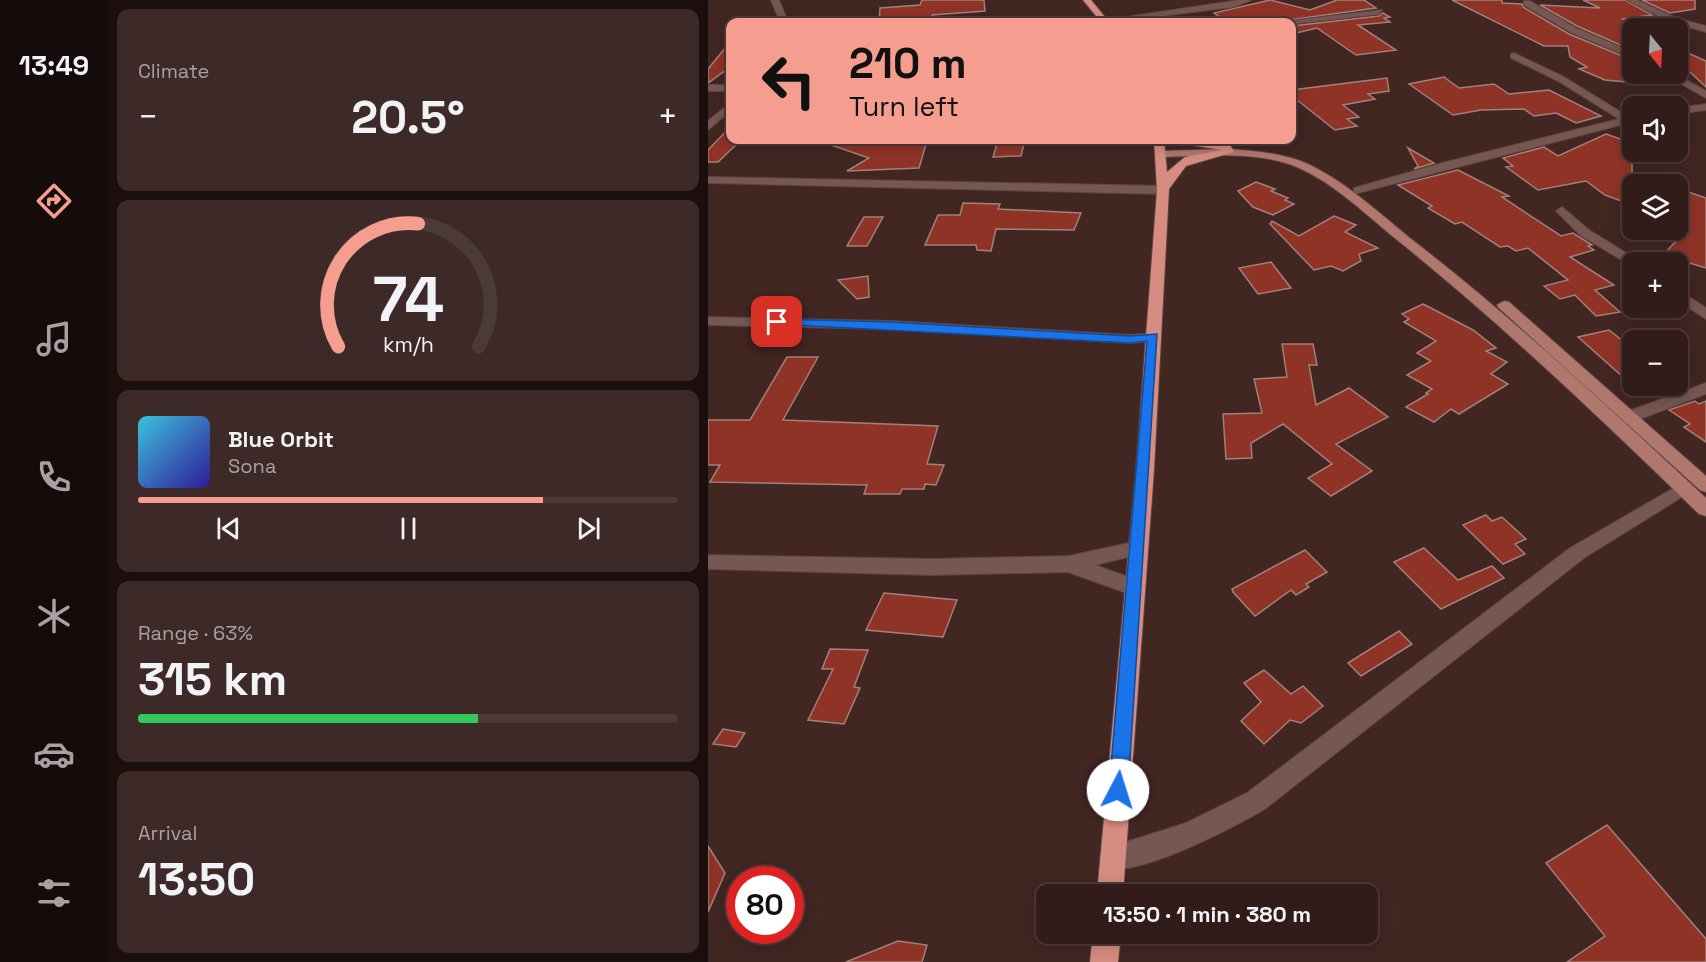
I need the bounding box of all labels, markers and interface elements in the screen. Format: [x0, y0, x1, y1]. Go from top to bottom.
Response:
north arrow [1622, 18, 1688, 84]
map controls [1622, 18, 1688, 396]
text: 210 m [849, 37, 967, 90]
icon: left [750, 42, 828, 120]
text: 13:49 [19, 48, 89, 83]
text: Climate [138, 58, 209, 84]
text: 20.5° [351, 89, 465, 146]
text: Turn left [849, 89, 959, 124]
text: − [138, 96, 158, 138]
text: + [658, 96, 678, 138]
button: sound [1622, 96, 1688, 162]
button: layers [1622, 174, 1688, 240]
icon: directions [33, 180, 75, 222]
button: + [1622, 252, 1688, 318]
text: 74 [372, 261, 444, 340]
pin [751, 296, 802, 347]
icon: arrive [760, 305, 793, 338]
icon: music [33, 318, 75, 360]
button: − [1622, 330, 1688, 396]
text: km/h [382, 332, 434, 359]
text: Blue Orbit [228, 425, 334, 453]
text: Sona [228, 453, 276, 479]
icon: phone [33, 456, 75, 498]
icon: previous [212, 512, 245, 545]
icon: pause [392, 512, 425, 545]
icon: next [572, 512, 605, 545]
icon: climate [33, 595, 75, 637]
text: Range · 63% [138, 620, 253, 646]
text: 315 km [138, 651, 287, 708]
icon: car [33, 733, 75, 775]
position arrow [1086, 758, 1150, 822]
text: Arrival [138, 820, 197, 846]
text: 13:50 [138, 851, 255, 908]
speed limit sign: 80 [726, 866, 804, 944]
icon: filters [33, 872, 75, 914]
text: 13:50 · 1 min · 380 m [1103, 900, 1311, 928]

